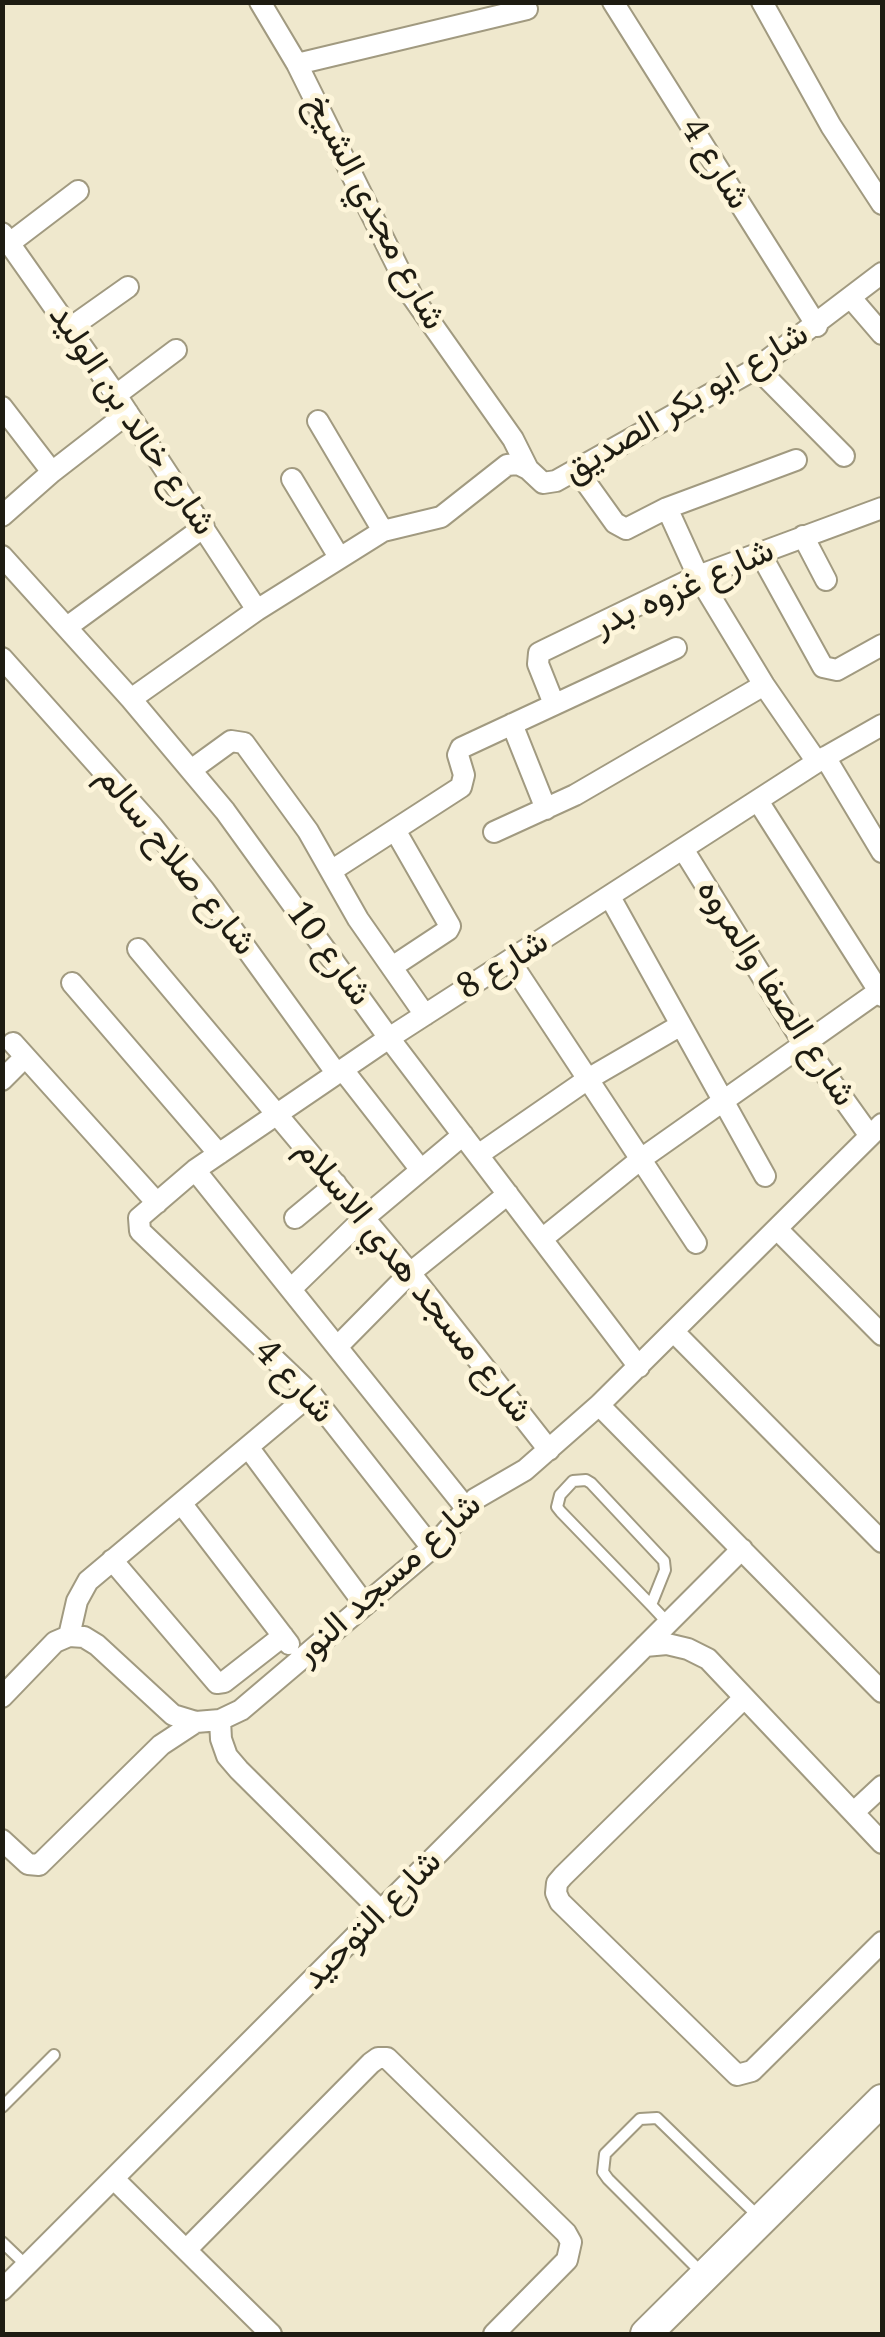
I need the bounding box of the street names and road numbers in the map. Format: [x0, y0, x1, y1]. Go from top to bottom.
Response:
street label: شارع مجدي الشيخ [295, 87, 455, 337]
street label: شارع 4 [671, 111, 759, 217]
street label: شارع خالد بن الوليد [39, 296, 225, 544]
street label: شارع ابو بكر الصديق [556, 313, 816, 493]
street label: شارع غزوه بدر [587, 530, 781, 646]
street label: شارع صلاح سالم [87, 758, 265, 964]
street label: شارع الصفا والمروه [687, 872, 865, 1114]
street label: شارع 10 [277, 894, 381, 1014]
street label: شارع 8 [450, 921, 556, 1009]
street label: شارع مسجد هدي الاسلام [286, 1130, 542, 1432]
street label: شارع 4 [245, 1331, 343, 1433]
street label: شارع مسجد النور [286, 1484, 490, 1674]
street label: شارع التوحيد [293, 1841, 451, 1999]

